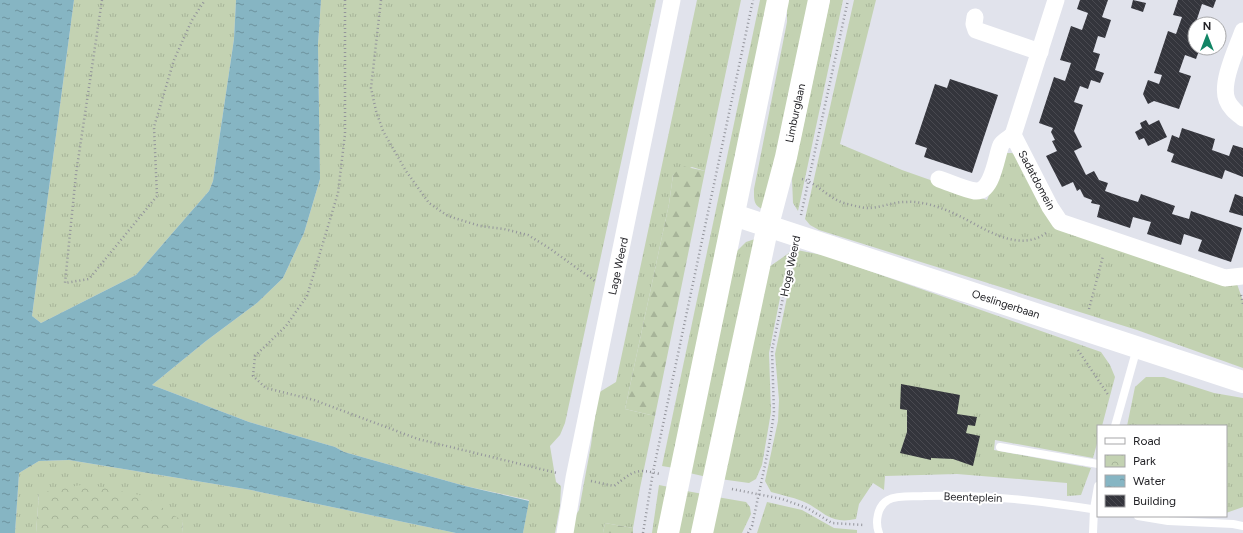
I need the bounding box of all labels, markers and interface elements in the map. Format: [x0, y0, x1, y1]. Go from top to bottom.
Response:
north arrow [1187, 16, 1227, 56]
text: N [1203, 20, 1211, 33]
street label: Limburglaan [783, 82, 808, 144]
street label: Sadatdomein [1015, 148, 1058, 212]
street label: Hoge Weerd [778, 234, 803, 298]
street label: Lage Weerd [606, 236, 631, 296]
street label: Oeslingerbaan [970, 287, 1042, 322]
legend [1097, 425, 1227, 517]
text: Road [1133, 434, 1161, 448]
text: Park [1133, 454, 1156, 468]
text: Water [1133, 474, 1165, 488]
street label: Beenteplein [943, 490, 1003, 505]
text: Building [1133, 494, 1176, 508]

